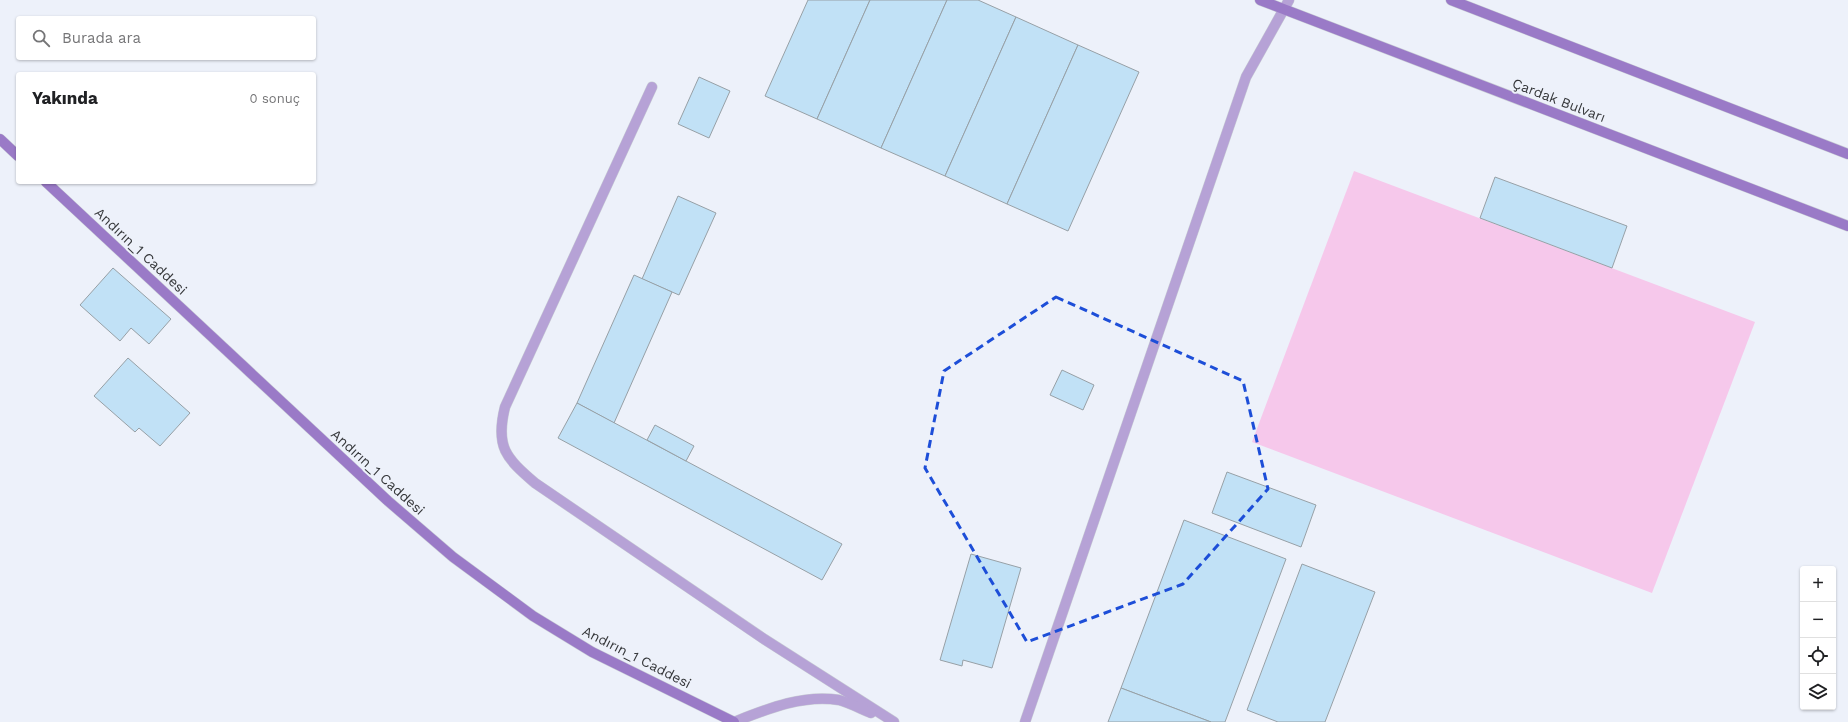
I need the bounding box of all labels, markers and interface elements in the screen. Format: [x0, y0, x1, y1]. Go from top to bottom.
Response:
search box [16, 16, 316, 60]
icon: search [30, 27, 52, 49]
text: Burada ara [62, 29, 141, 47]
street label: Çardak Bulvarı [1510, 75, 1608, 125]
text: Yakında [32, 88, 98, 108]
text: 0 sonuç [249, 91, 300, 106]
street label: Andırın_1 Caddesi [92, 204, 190, 298]
street label: Andırın_1 Caddesi [328, 426, 428, 518]
map controls [1800, 566, 1836, 710]
button: + [1800, 566, 1836, 602]
button: − [1800, 602, 1836, 638]
street label: Andırın_1 Caddesi [580, 623, 694, 691]
button: locate [1800, 638, 1836, 674]
button: layers [1800, 674, 1836, 710]

